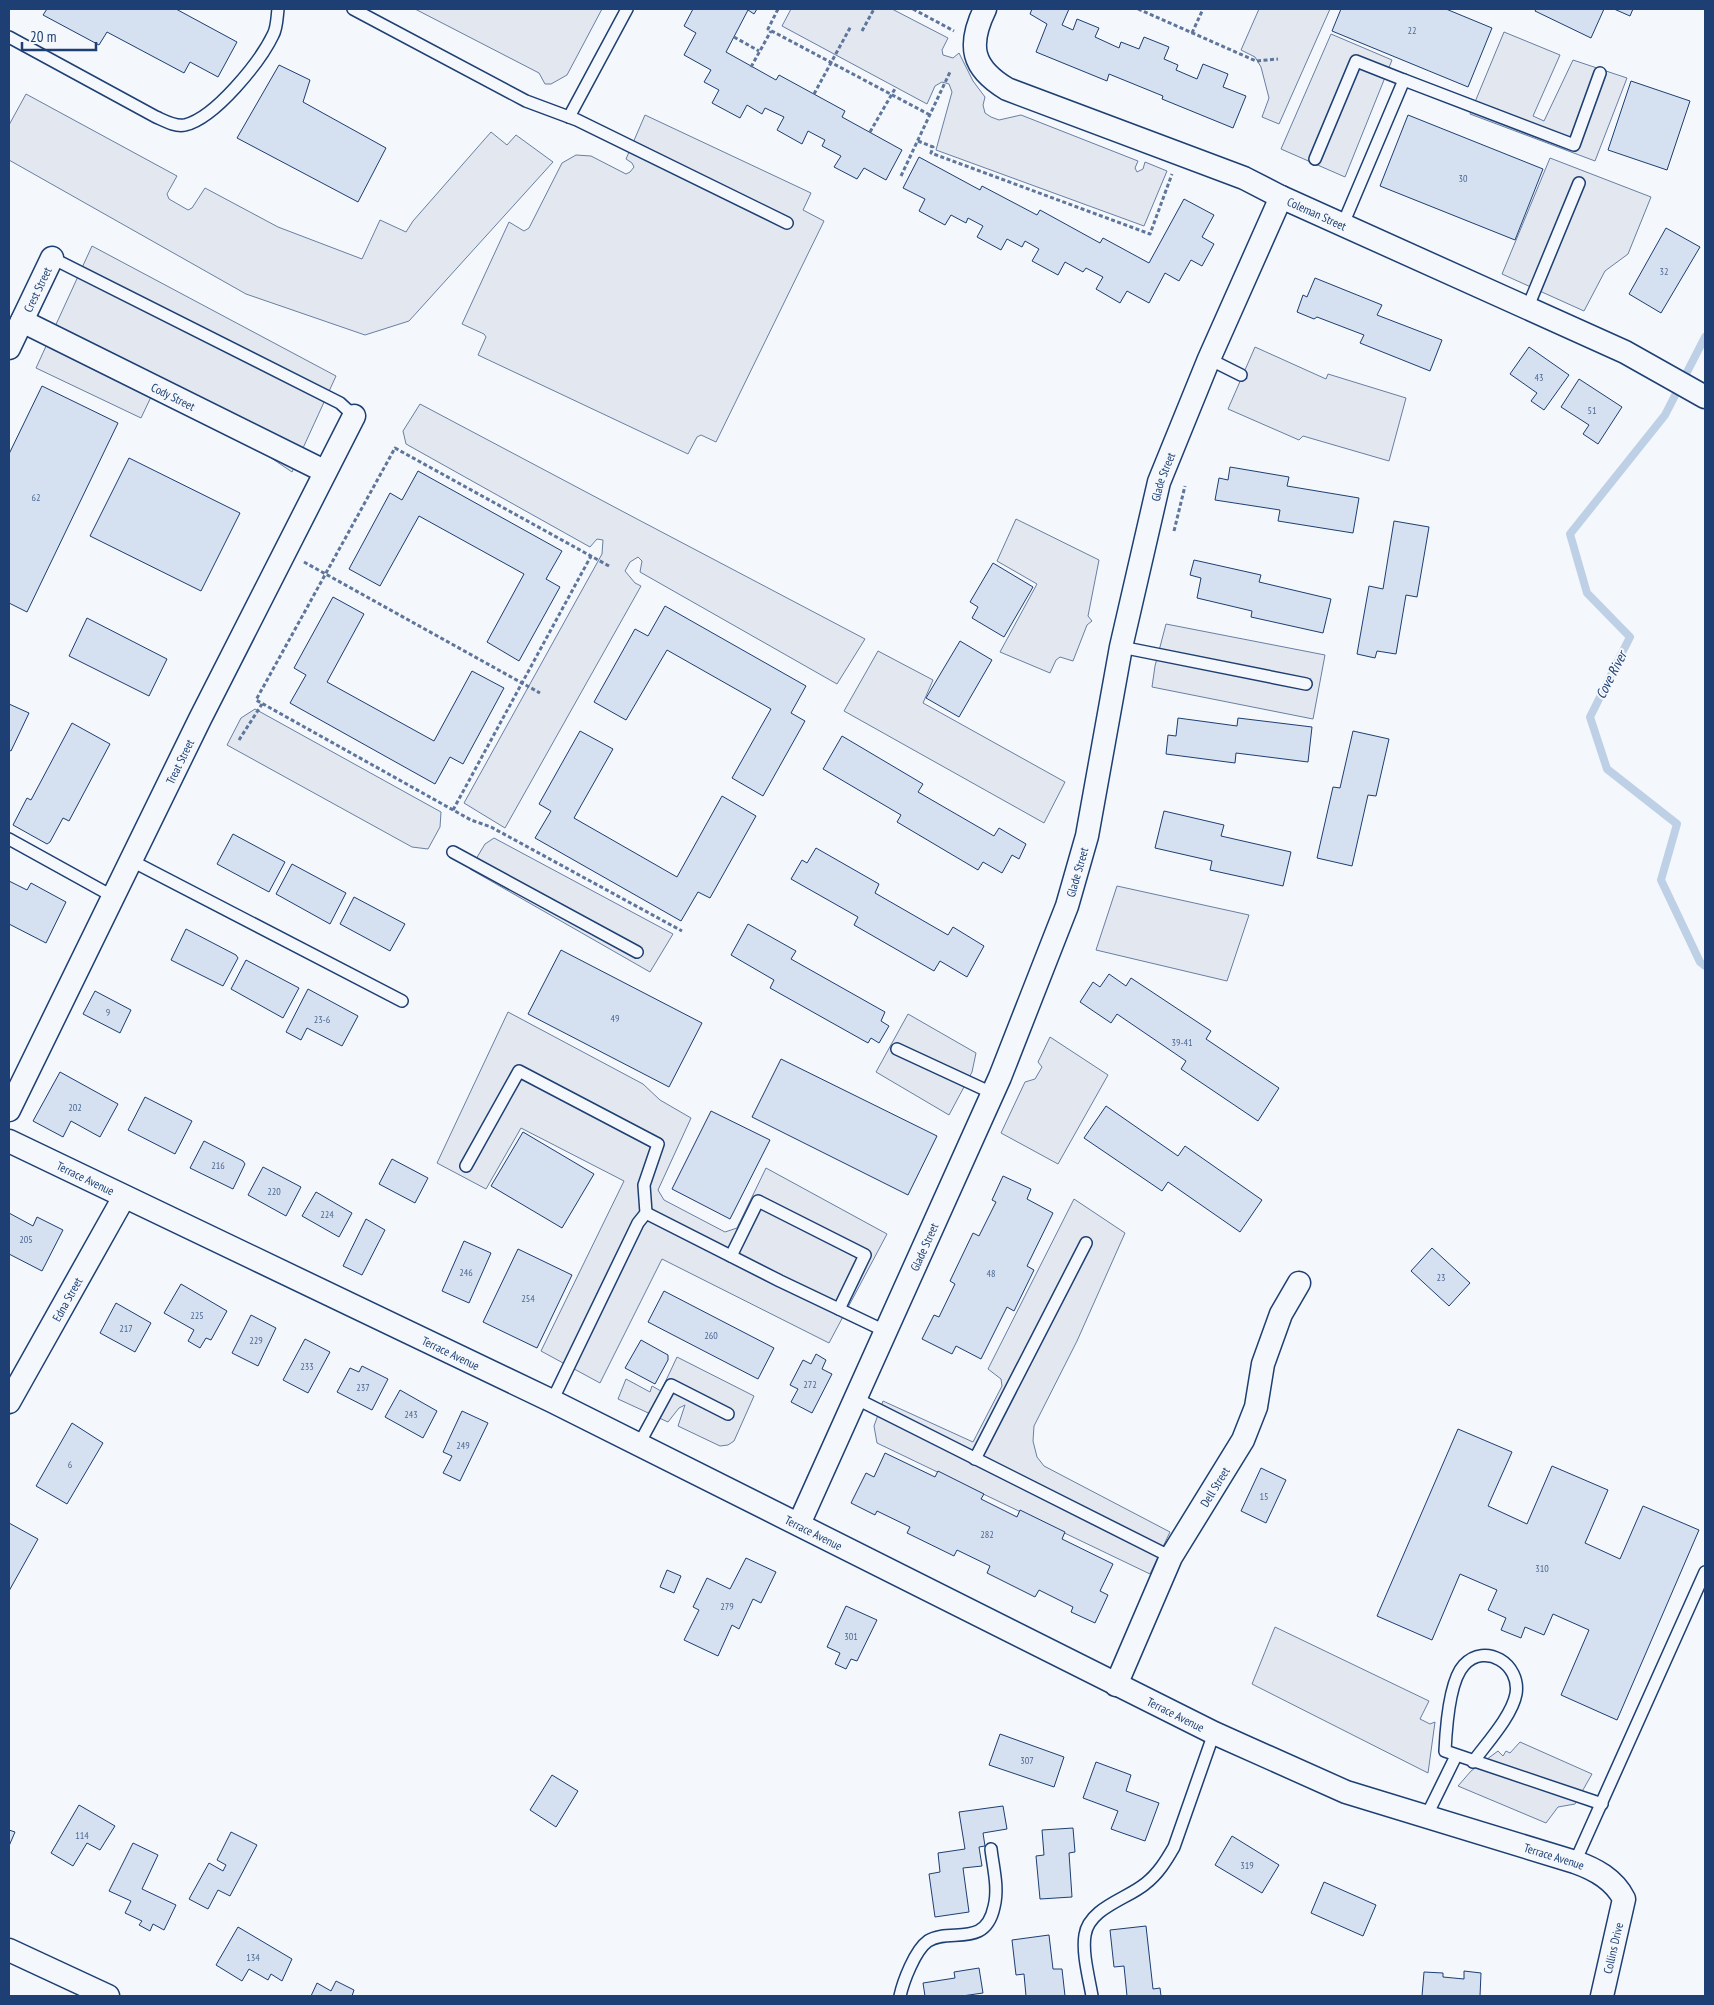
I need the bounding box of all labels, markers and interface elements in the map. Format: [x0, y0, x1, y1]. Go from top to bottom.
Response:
scale bar [22, 20, 96, 52]
house number: 22 [1408, 24, 1417, 37]
text: 20 m [30, 27, 56, 46]
house number: 30 [1459, 172, 1468, 185]
street label: Coleman Street [1285, 193, 1350, 233]
street label: Crest Street [20, 264, 55, 314]
house number: 32 [1660, 265, 1669, 278]
house number: 43 [1535, 371, 1544, 384]
street label: Cody Street [149, 379, 198, 414]
house number: 51 [1588, 404, 1597, 417]
street label: Glade Street [1147, 449, 1178, 503]
house number: 62 [32, 491, 41, 504]
water label: Cove River [1591, 646, 1632, 702]
street label: Treat Street [162, 736, 197, 786]
street label: Glade Street [1062, 845, 1091, 899]
house number: 9 [106, 1006, 110, 1019]
house number: 49 [611, 1012, 620, 1025]
house number: 23-6 [314, 1013, 331, 1026]
house number: 39-41 [1172, 1036, 1192, 1049]
house number: 202 [68, 1101, 82, 1114]
street label: Terrace Avenue [54, 1158, 117, 1198]
house number: 216 [211, 1159, 225, 1172]
house number: 220 [267, 1185, 281, 1198]
house number: 224 [320, 1208, 334, 1221]
street label: Glade Street [906, 1220, 941, 1273]
house number: 205 [19, 1233, 33, 1246]
house number: 246 [459, 1266, 473, 1279]
house number: 48 [987, 1267, 996, 1280]
house number: 23 [1437, 1271, 1446, 1284]
street label: Edna Street [48, 1274, 85, 1324]
house number: 254 [521, 1292, 535, 1305]
house number: 225 [190, 1309, 204, 1322]
house number: 217 [119, 1322, 133, 1335]
house number: 260 [704, 1329, 718, 1342]
street label: Terrace Avenue [420, 1332, 482, 1373]
house number: 229 [249, 1334, 263, 1347]
house number: 233 [300, 1360, 314, 1373]
house number: 272 [803, 1378, 817, 1391]
house number: 237 [356, 1381, 370, 1394]
house number: 243 [404, 1408, 418, 1421]
house number: 249 [456, 1439, 470, 1452]
house number: 6 [68, 1458, 73, 1471]
street label: Dell Street [1196, 1463, 1233, 1509]
house number: 15 [1260, 1490, 1269, 1503]
street label: Terrace Avenue [783, 1512, 845, 1553]
house number: 282 [980, 1528, 994, 1541]
house number: 310 [1535, 1562, 1549, 1575]
house number: 279 [720, 1600, 734, 1613]
house number: 301 [844, 1630, 858, 1643]
street label: Terrace Avenue [1145, 1693, 1207, 1735]
house number: 307 [1020, 1754, 1034, 1767]
house number: 114 [75, 1829, 89, 1842]
street label: Terrace Avenue [1522, 1839, 1587, 1872]
house number: 319 [1240, 1859, 1254, 1872]
street label: Collins Drive [1600, 1921, 1626, 1975]
house number: 134 [246, 1951, 260, 1964]

